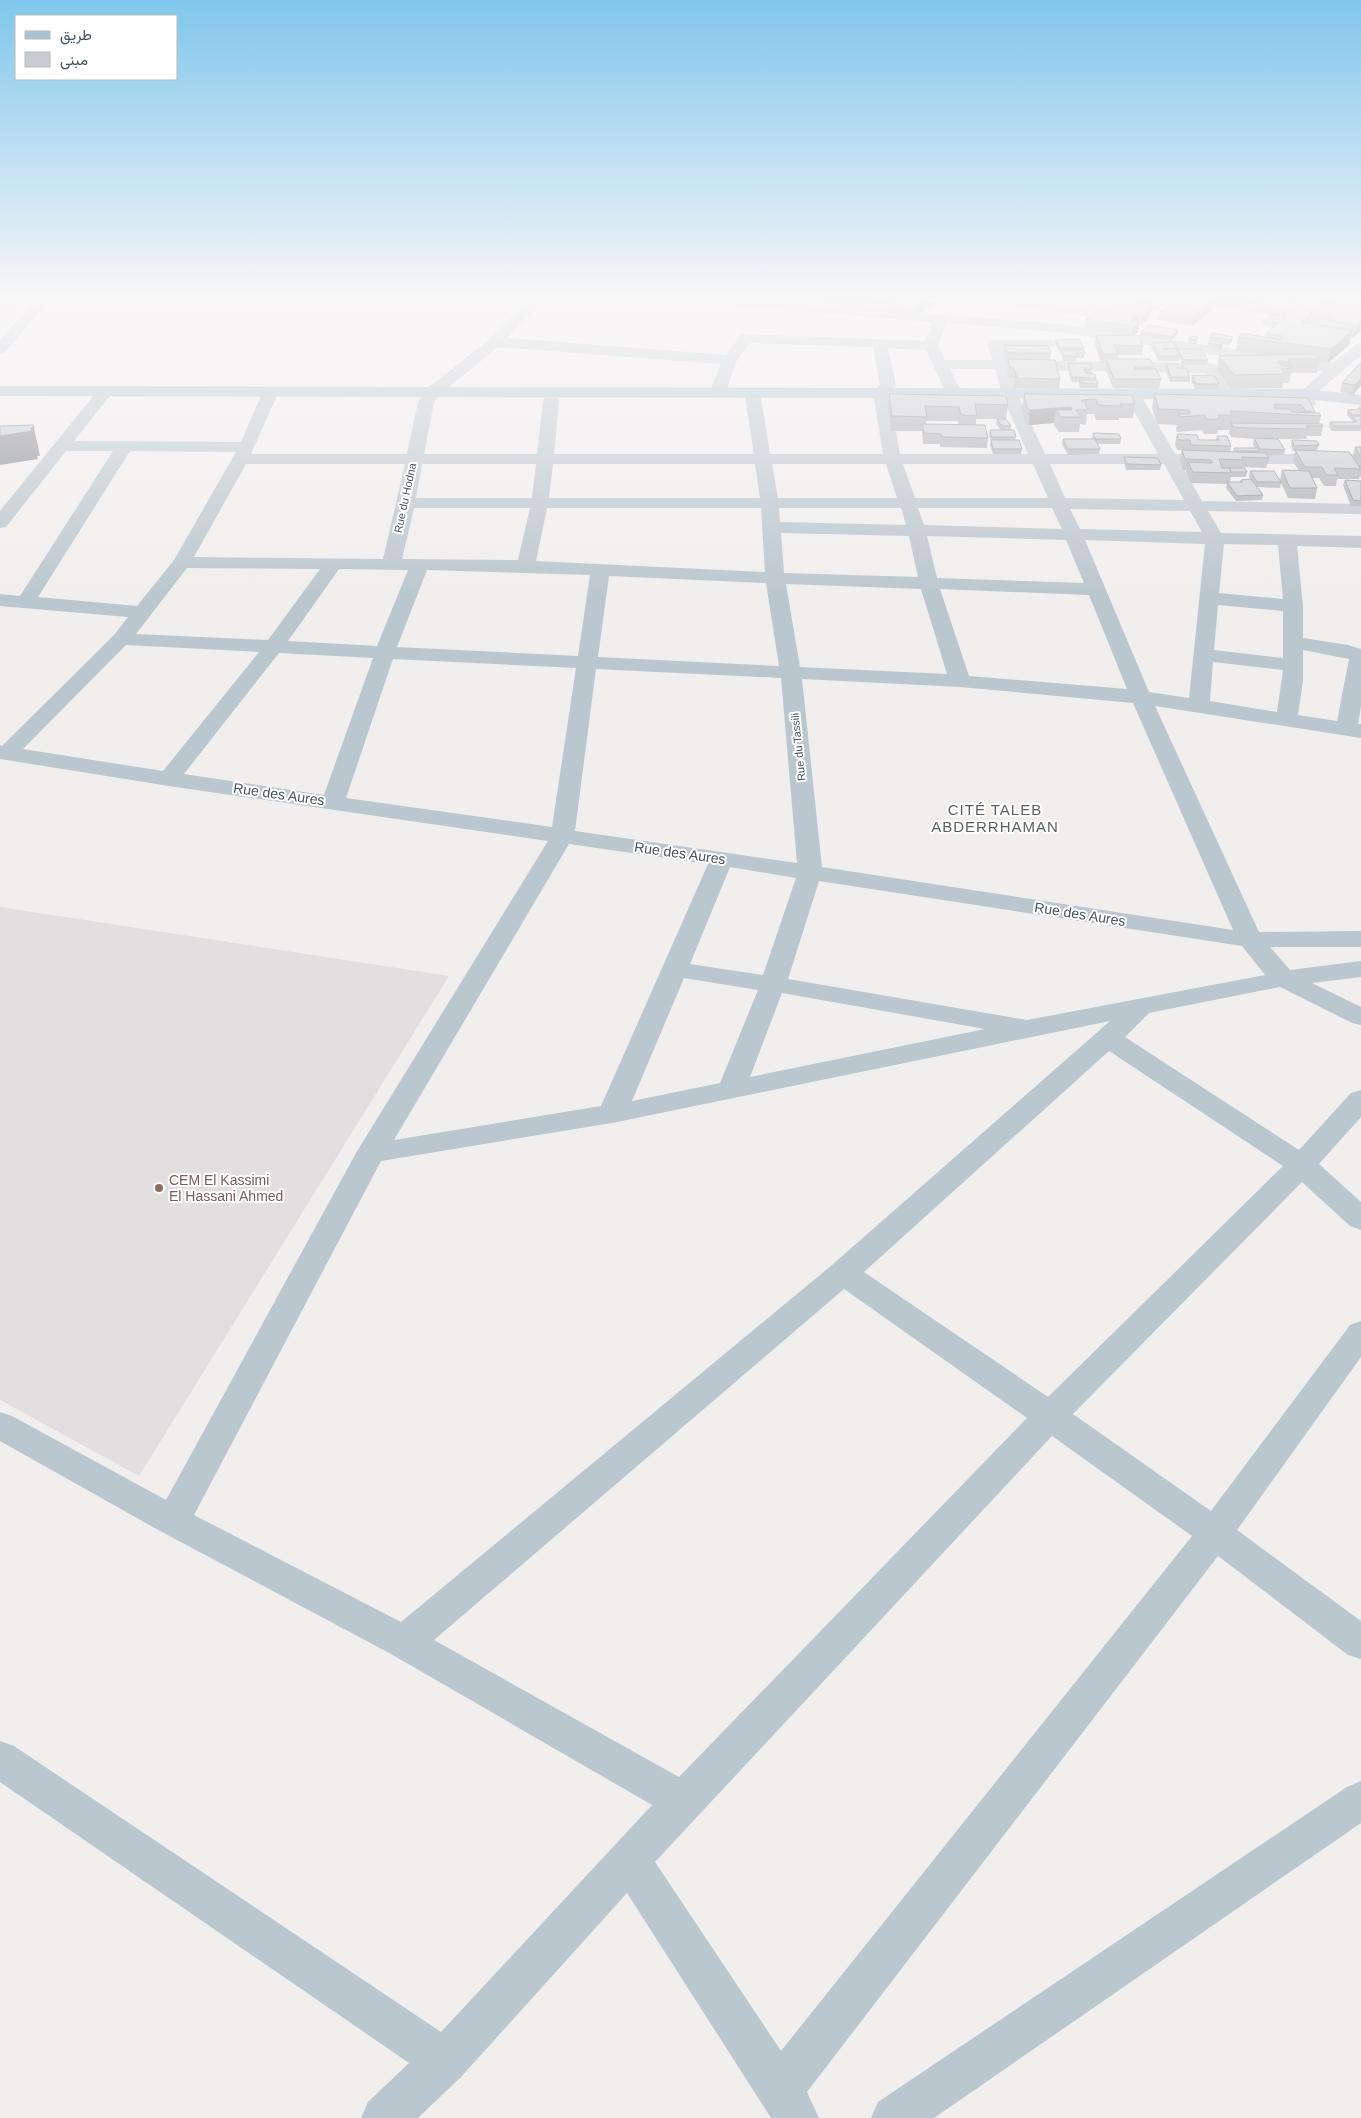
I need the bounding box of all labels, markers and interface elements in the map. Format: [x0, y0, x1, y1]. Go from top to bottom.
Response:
legend [15, 15, 178, 80]
text: طريق [60, 26, 92, 45]
text: مبنى [60, 51, 88, 70]
street label: Rue du Hodna [392, 461, 418, 534]
street label: Rue du Tassili [788, 712, 808, 782]
street label: Rue des Aures [232, 780, 326, 808]
district label: CITÉ TALEB ABDERRHAMAN [931, 801, 1059, 835]
street label: Rue des Aures [633, 839, 727, 867]
street label: Rue des Aures [1033, 899, 1127, 929]
place label: CEM El Kassimi El Hassani Ahmed [169, 1172, 283, 1204]
marker: CEM El Kassimi El Hassani Ahmed [153, 1182, 165, 1194]

